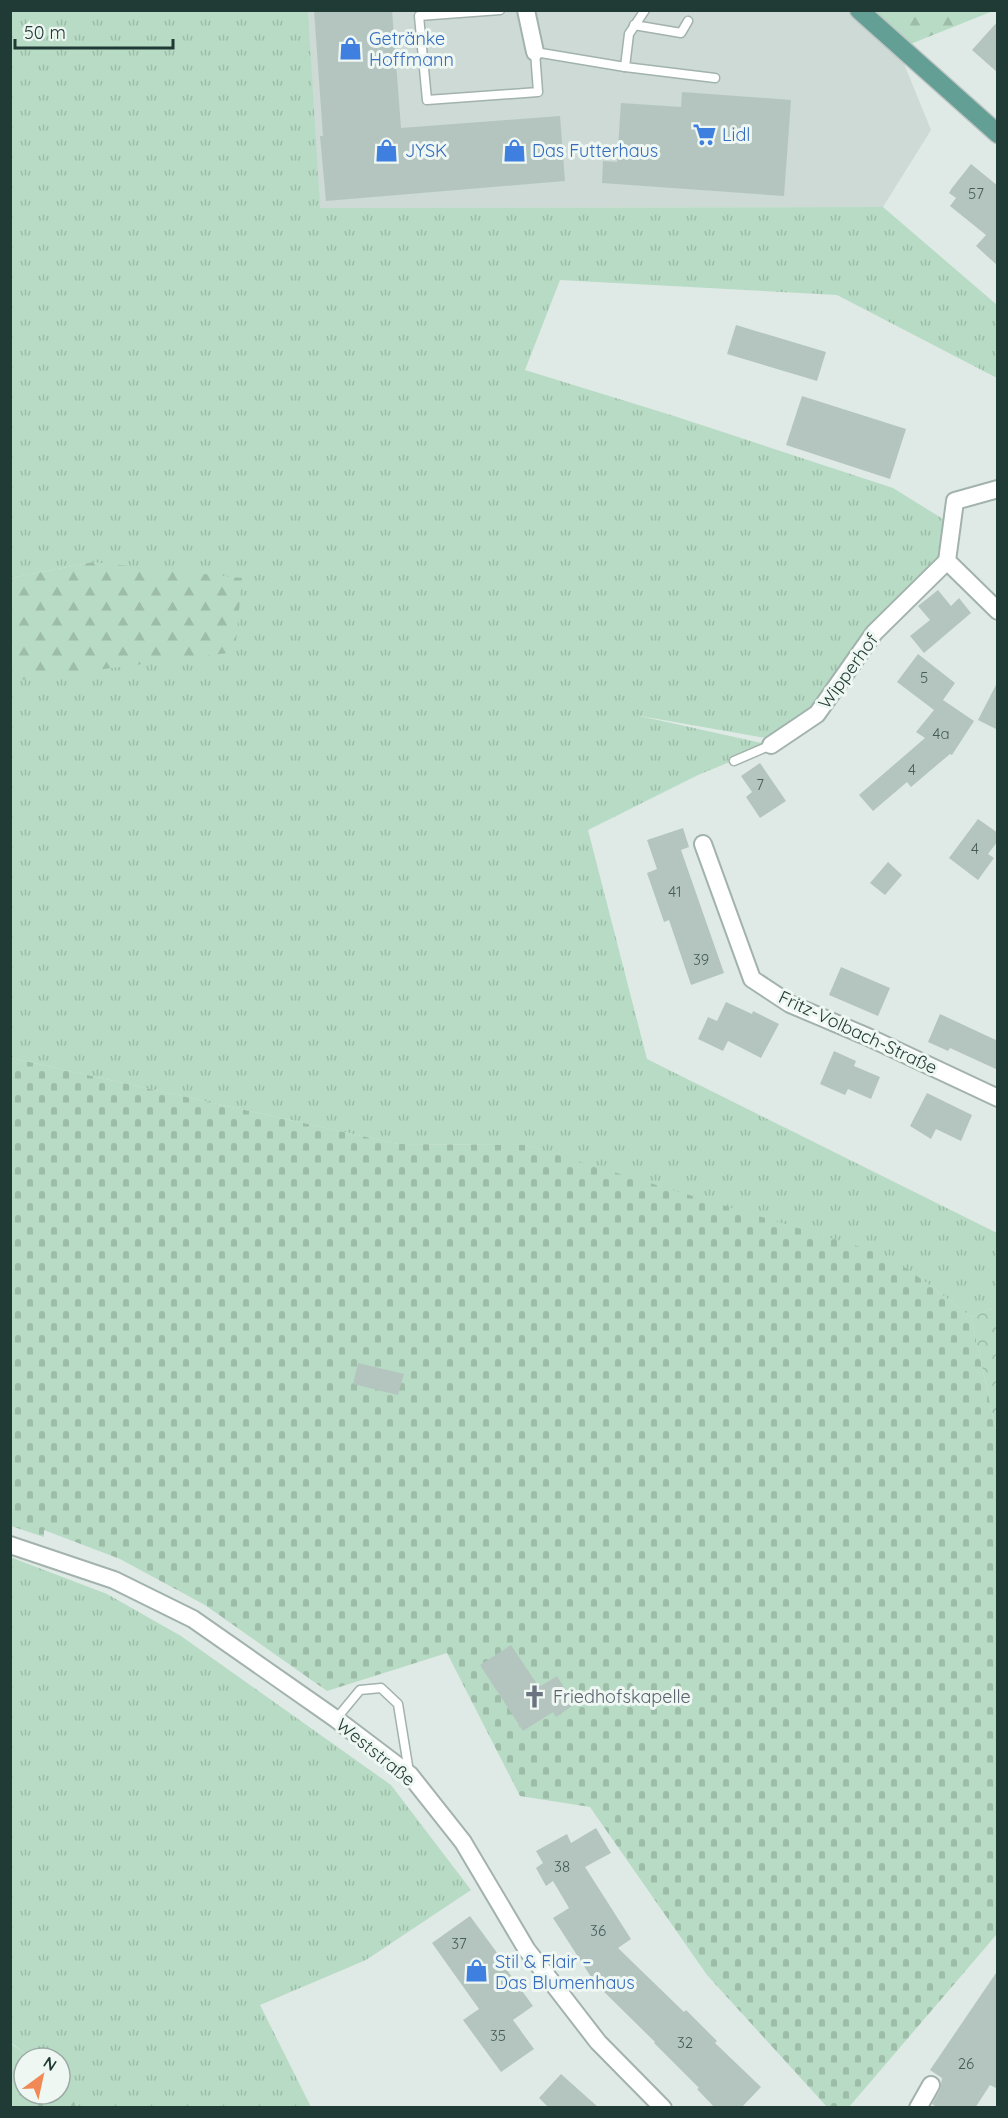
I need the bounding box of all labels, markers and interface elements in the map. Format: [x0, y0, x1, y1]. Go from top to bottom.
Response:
scale bar [15, 12, 172, 50]
text: 50 m [24, 21, 66, 44]
place label: Getränke Hoffmann [369, 27, 454, 71]
shop icon: Getränke Hoffmann [338, 35, 364, 61]
supermarket icon: Lidl [691, 121, 717, 147]
place label: Lidl [722, 123, 750, 146]
shop icon: JYSK [374, 137, 400, 163]
shop icon: Das Futterhaus [501, 137, 527, 163]
place label: JYSK [405, 139, 447, 162]
place label: Das Futterhaus [532, 139, 658, 162]
house number: 57 [968, 184, 984, 203]
street label: Wipperhof [813, 628, 883, 713]
house number: 5 [920, 668, 928, 687]
house number: 4a [933, 724, 950, 743]
house number: 4 [908, 760, 916, 779]
house number: 7 [756, 775, 764, 794]
house number: 4 [971, 839, 979, 858]
house number: 41 [668, 882, 682, 901]
house number: 39 [693, 950, 709, 969]
street label: Fritz-Volbach-Straße [775, 985, 941, 1079]
church icon: Friedhofskapelle [522, 1683, 548, 1709]
place label: Friedhofskapelle [553, 1685, 691, 1708]
street label: Weststraße [332, 1713, 420, 1791]
house number: 38 [554, 1857, 570, 1876]
house number: 36 [590, 1921, 606, 1940]
house number: 37 [451, 1934, 467, 1953]
place label: Stil & Flair – Das Blumenhaus [495, 1950, 635, 1994]
shop icon: Stil & Flair – Das Blumenhaus [464, 1958, 490, 1984]
house number: 35 [490, 2026, 506, 2045]
house number: 32 [677, 2033, 693, 2052]
north arrow [12, 2046, 72, 2106]
text: N [40, 2052, 61, 2075]
house number: 26 [958, 2054, 974, 2073]

